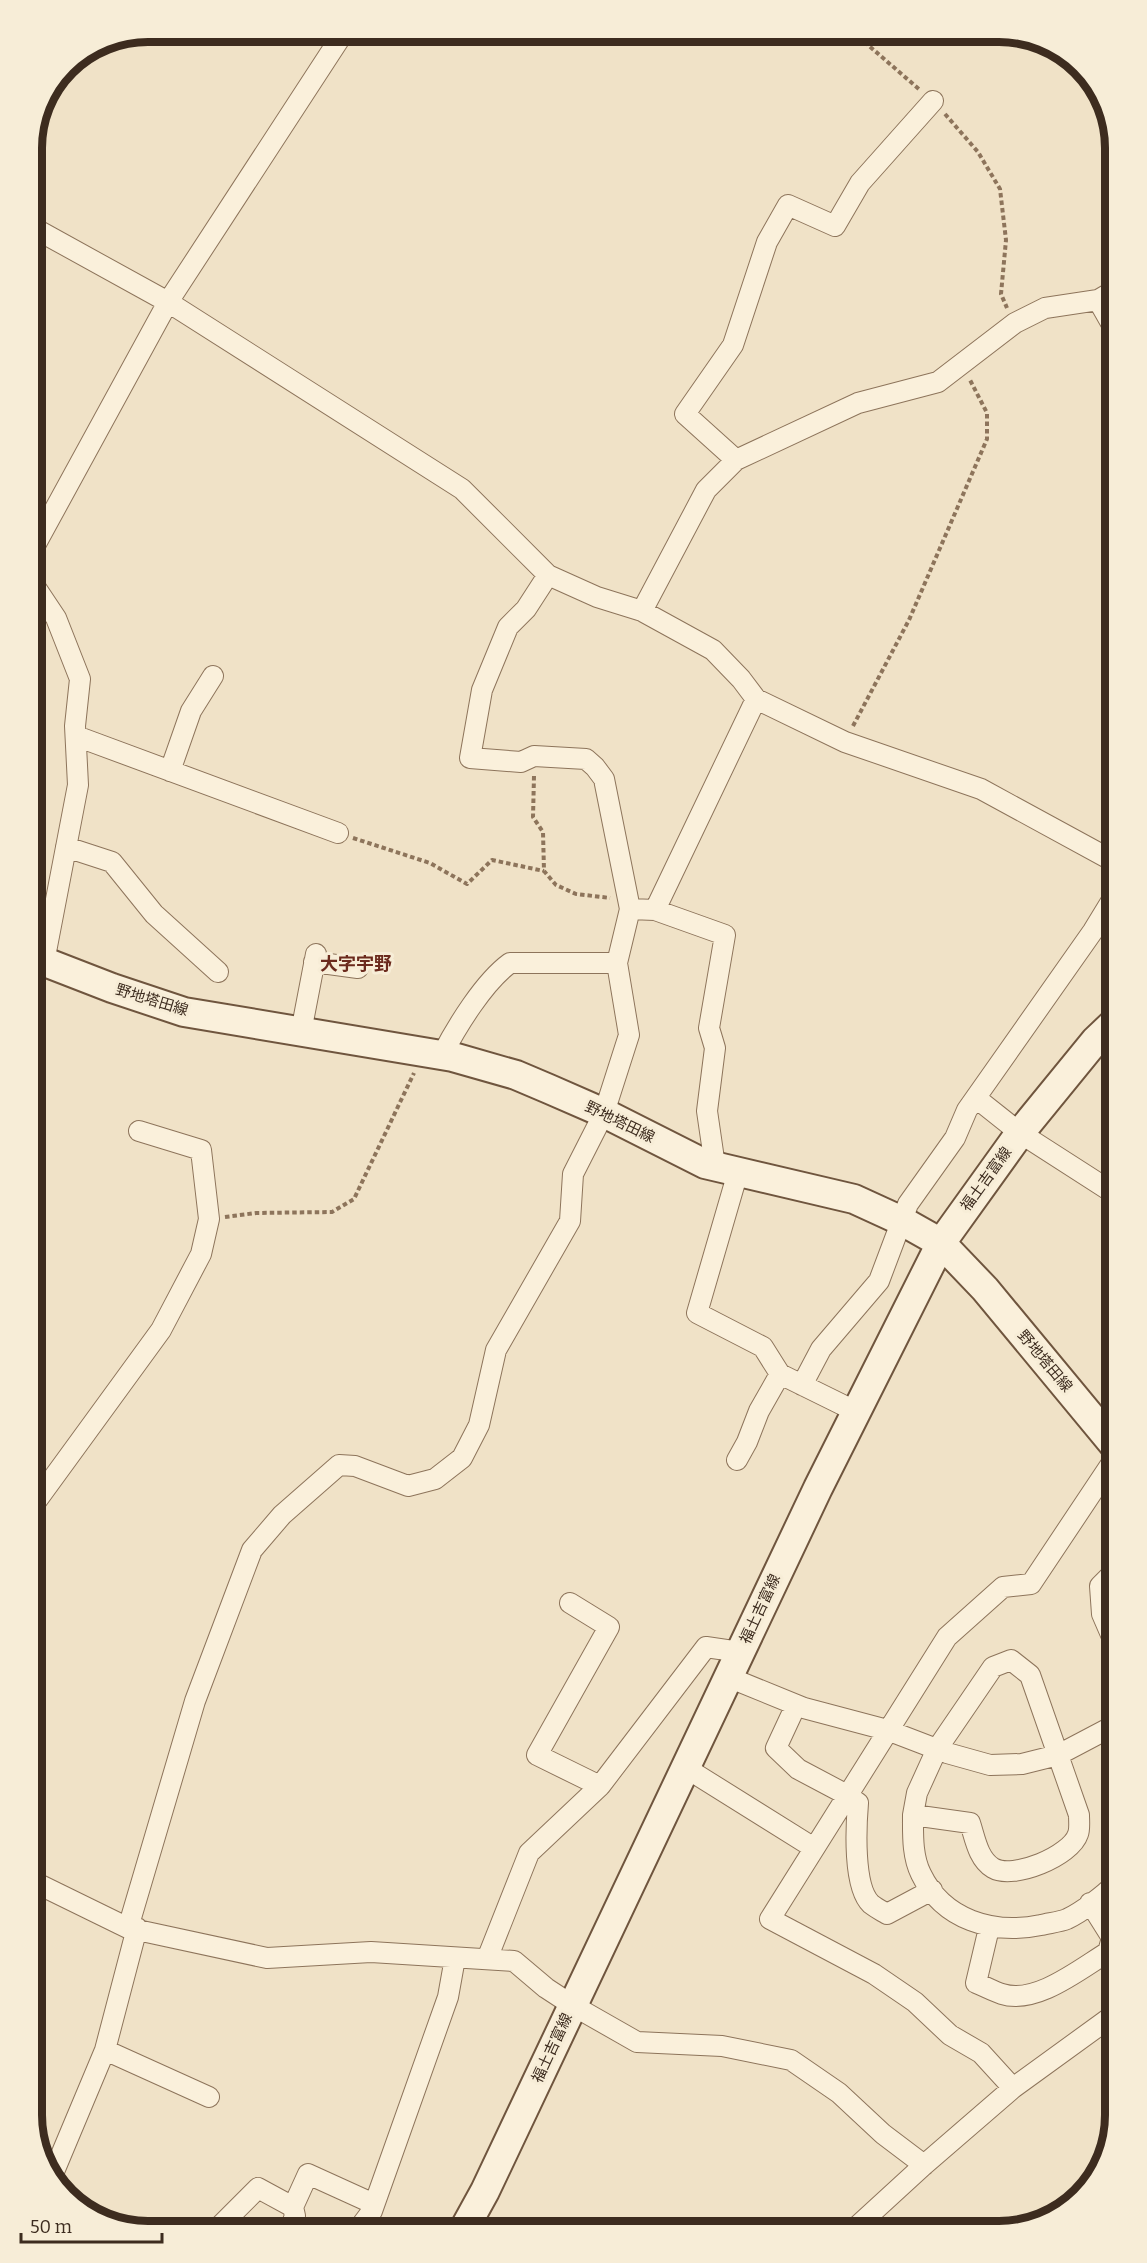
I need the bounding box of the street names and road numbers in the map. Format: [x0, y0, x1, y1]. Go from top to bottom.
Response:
street label: 野地塔田線 [113, 980, 191, 1020]
street label: 野地塔田線 [582, 1097, 658, 1147]
street label: 福土吉富線 [957, 1143, 1015, 1215]
street label: 野地塔田線 [1014, 1326, 1076, 1396]
street label: 福土吉富線 [736, 1571, 784, 1647]
street label: 福土吉富線 [528, 2010, 576, 2086]

